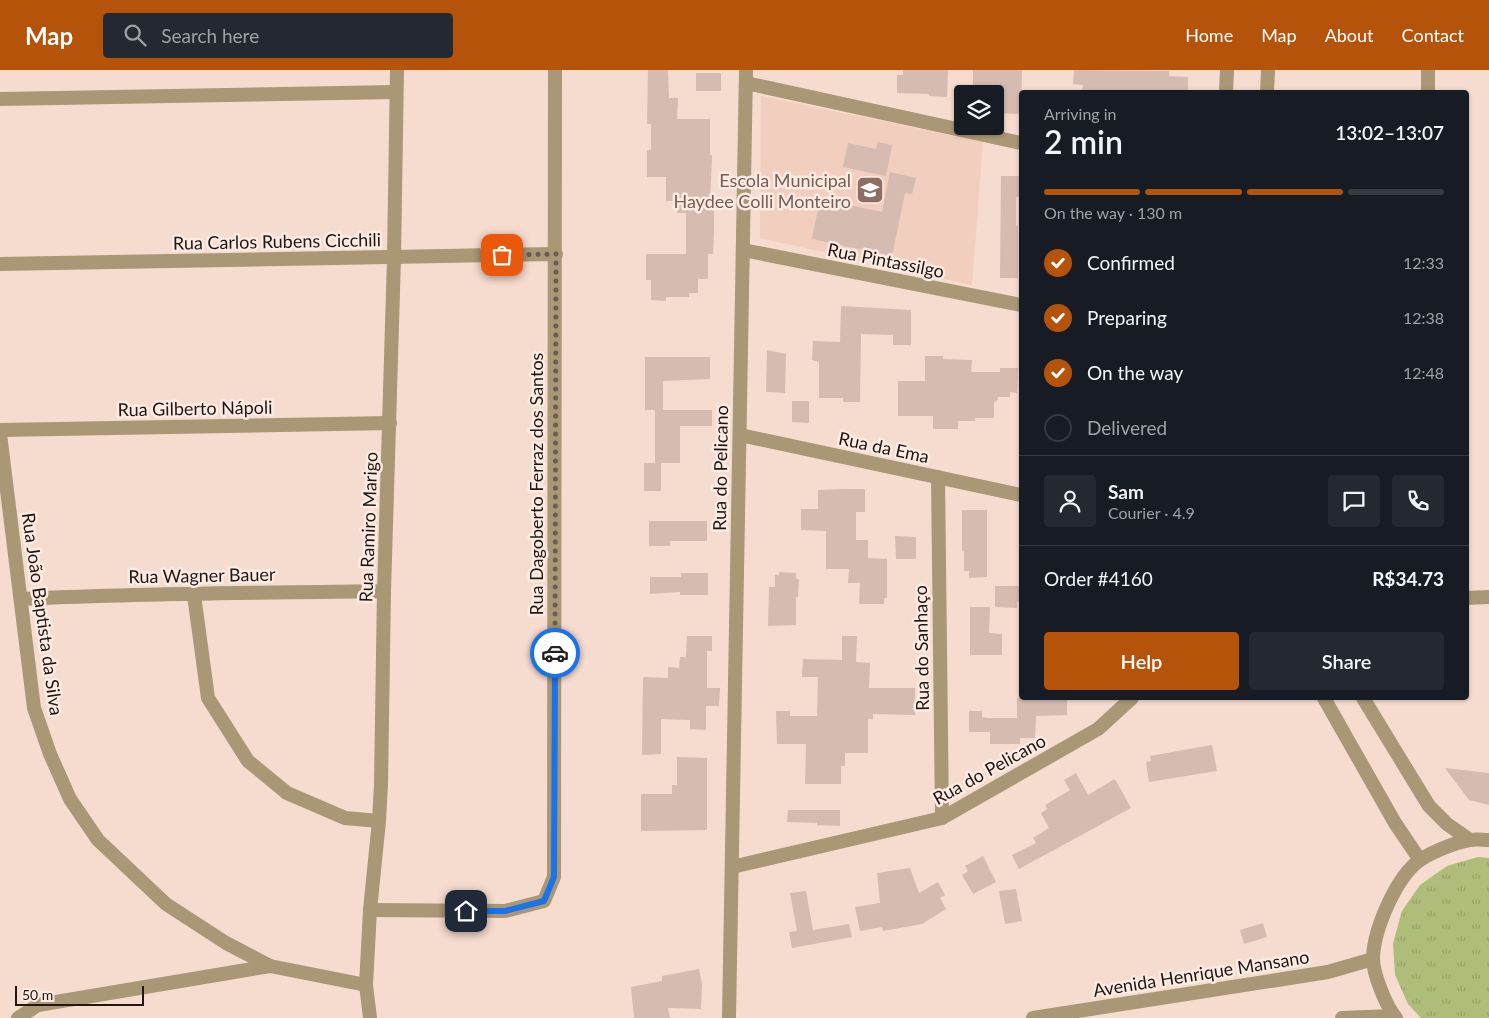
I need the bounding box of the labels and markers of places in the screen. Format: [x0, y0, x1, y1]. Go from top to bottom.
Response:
place label: Escola Municipal Haydee Colli Monteiro [673, 169, 851, 212]
school or university icon: Escola Municipal Haydee Colli Monteiro [855, 175, 885, 205]
pin [481, 234, 523, 276]
pin [445, 890, 487, 932]

